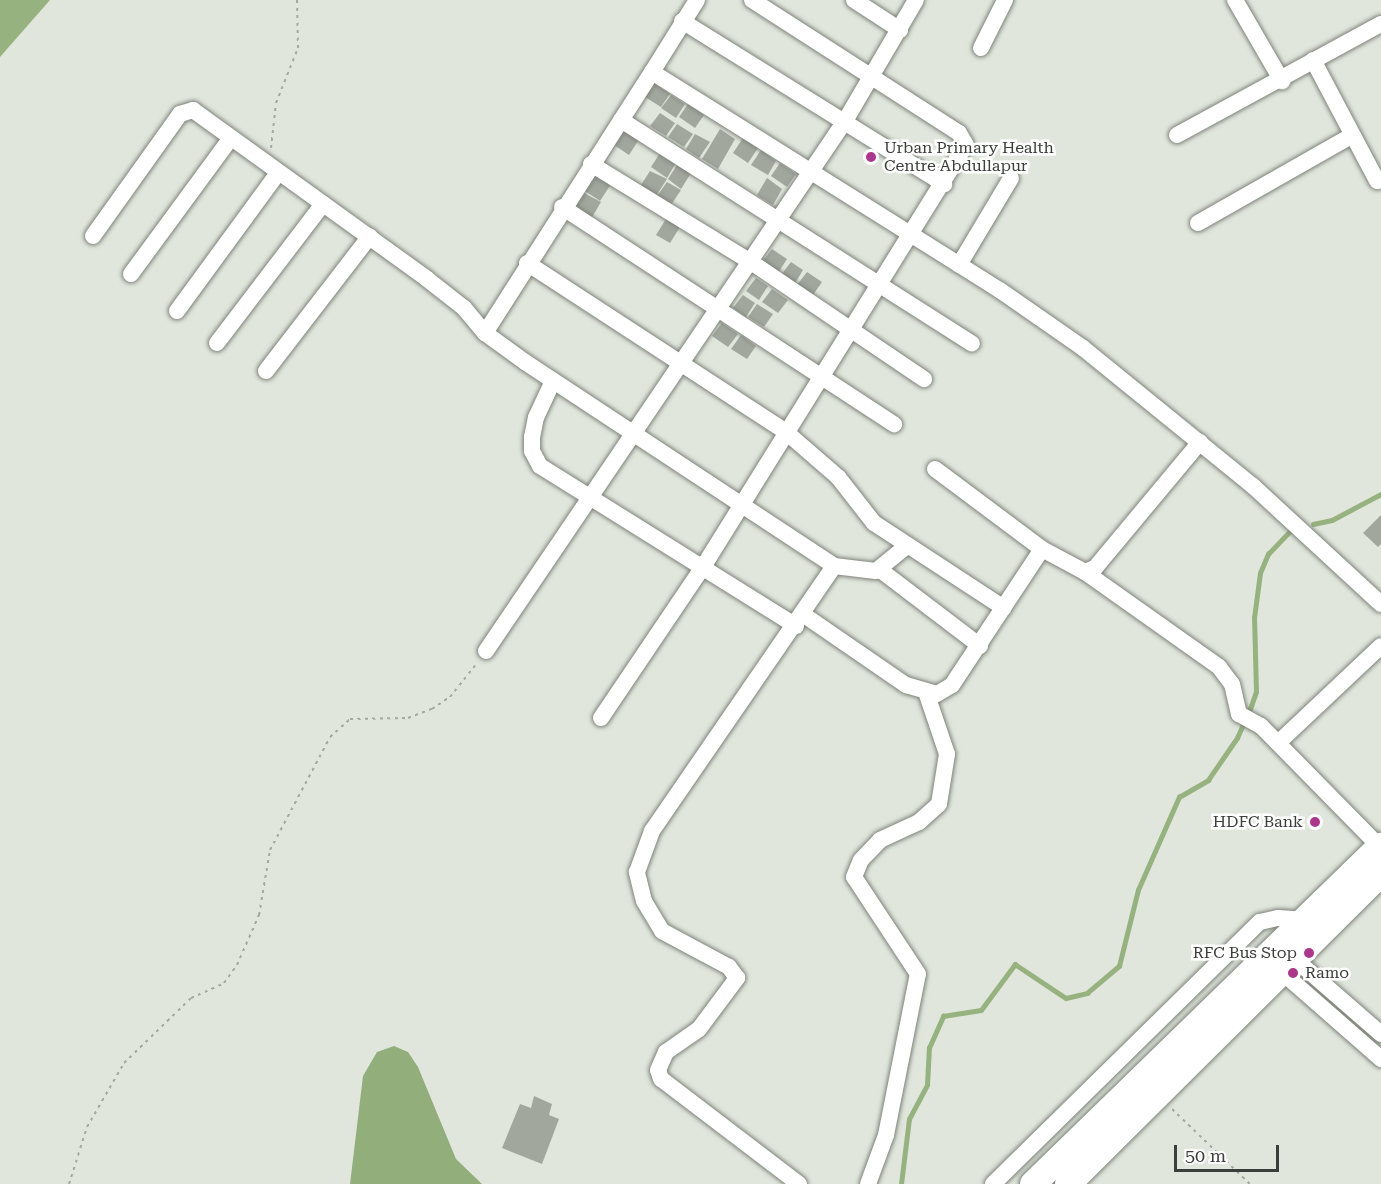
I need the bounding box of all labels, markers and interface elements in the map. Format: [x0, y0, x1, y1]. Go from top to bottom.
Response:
place label: Urban Primary Health Centre Abdullapur [884, 138, 1054, 176]
marker: Urban Primary Health Centre Abdullapur [862, 148, 880, 166]
place label: HDFC Bank [1213, 812, 1303, 832]
marker: HDFC Bank [1308, 815, 1322, 829]
place label: RFC Bus Stop [1193, 943, 1297, 963]
marker: RFC Bus Stop [1302, 946, 1316, 960]
place label: Ramo [1305, 963, 1349, 983]
marker: Ramo [1286, 966, 1300, 980]
scale bar [1177, 1133, 1282, 1171]
text: 50 m [1185, 1145, 1226, 1166]

